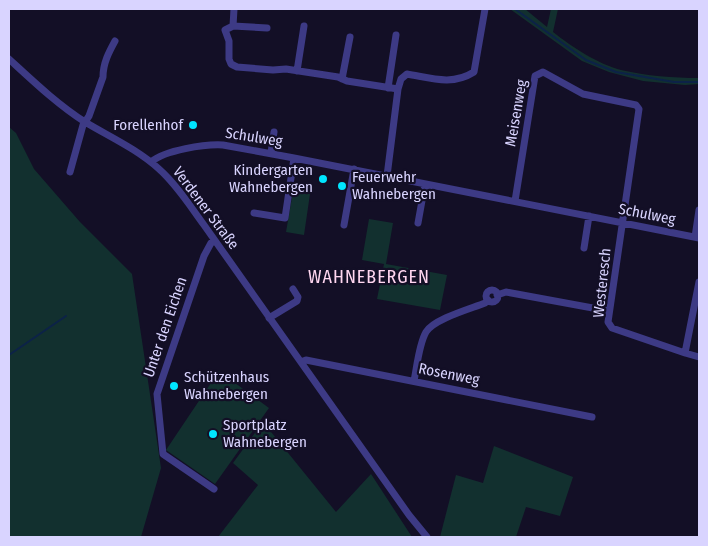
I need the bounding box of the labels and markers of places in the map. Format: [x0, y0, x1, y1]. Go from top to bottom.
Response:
place label: Forellenhof [113, 116, 184, 134]
marker: Forellenhof [187, 119, 199, 131]
place label: Kindergarten Wahnebergen [229, 161, 313, 196]
place label: Feuerwehr Wahnebergen [352, 168, 436, 203]
marker: Kindergarten Wahnebergen [317, 173, 329, 185]
marker: Feuerwehr Wahnebergen [336, 180, 348, 192]
place label: Schützenhaus Wahnebergen [184, 368, 269, 403]
marker: Schützenhaus Wahnebergen [168, 380, 180, 392]
place label: Sportplatz Wahnebergen [223, 416, 307, 451]
marker: Sportplatz Wahnebergen [207, 428, 219, 440]

